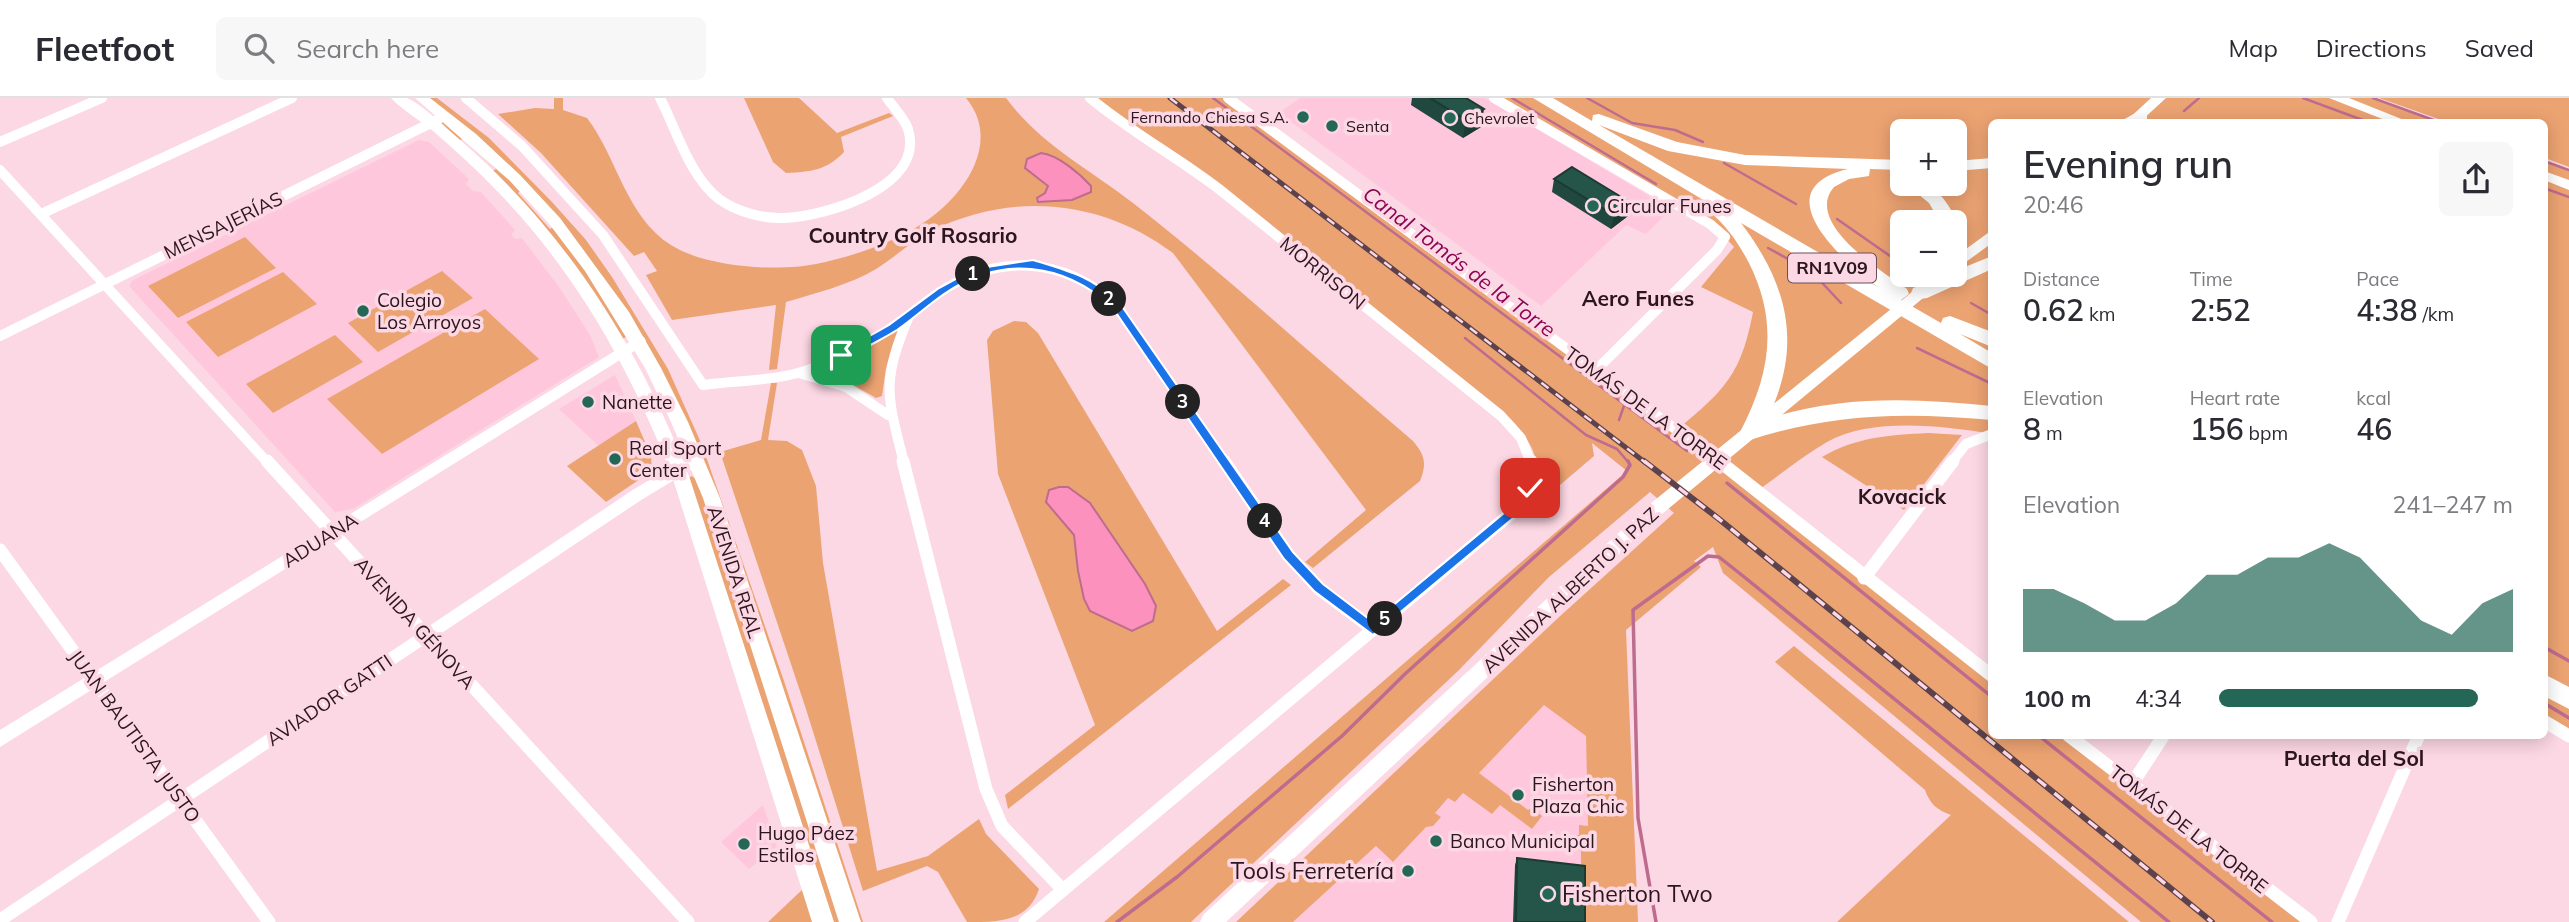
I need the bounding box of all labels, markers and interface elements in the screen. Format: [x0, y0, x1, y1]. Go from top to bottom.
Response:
search box [216, 17, 706, 80]
text: Fleetfoot [35, 28, 174, 69]
icon: search [240, 29, 278, 67]
text: Search here [296, 32, 439, 65]
text: Map [2228, 33, 2278, 63]
text: Directions [2316, 33, 2427, 63]
text: Saved [2465, 33, 2534, 63]
place label: Fernando Chiesa S.A. [1130, 107, 1289, 127]
place label: Chevrolet [1464, 108, 1535, 128]
marker: Fernando Chiesa S.A. [1295, 109, 1311, 125]
marker: Chevrolet [1442, 110, 1458, 126]
place label: Senta [1346, 116, 1389, 136]
marker: Senta [1324, 118, 1340, 134]
map controls [1890, 119, 1967, 287]
button: + [1890, 119, 1967, 196]
text: Evening run [2023, 140, 2233, 188]
button: share [2439, 142, 2513, 216]
water label: Canal Tomás de la Torre [1358, 180, 1561, 342]
street label: MENSAJERÍAS [160, 186, 286, 264]
text: 20:46 [2023, 190, 2083, 219]
place label: Circular Funes [1607, 194, 1732, 218]
marker: Circular Funes [1585, 198, 1601, 214]
button: − [1890, 210, 1967, 287]
district label: Country Golf Rosario [809, 222, 1017, 248]
street label: MORRISON [1275, 231, 1371, 315]
road number: RN1V09 [1788, 253, 1876, 282]
pin: 1 [956, 256, 990, 292]
text: 1 [967, 261, 978, 285]
text: Distance [2023, 267, 2100, 291]
text: Time [2190, 267, 2233, 291]
text: Pace [2356, 267, 2399, 291]
pin: 2 [1092, 282, 1126, 316]
district label: Aero Funes [1582, 285, 1694, 311]
text: 2 [1103, 286, 1114, 310]
place label: Colegio Los Arroyos [377, 288, 481, 334]
text: 0.62 [2023, 291, 2084, 329]
text: 2:52 [2190, 291, 2251, 329]
text: 4:38 [2356, 291, 2417, 329]
text: km [2084, 302, 2116, 326]
text: /km [2417, 302, 2454, 326]
marker: Colegio Los Arroyos [355, 303, 371, 319]
pin [811, 325, 871, 385]
icon: arrive [822, 336, 860, 374]
street label: TOMÁS DE LA TORRE [1560, 341, 1732, 475]
pin: 3 [1166, 384, 1200, 420]
text: Elevation [2023, 386, 2103, 410]
text: Heart rate [2190, 386, 2280, 410]
text: kcal [2356, 386, 2391, 410]
text: 3 [1177, 389, 1188, 413]
place label: Nanette [602, 390, 672, 414]
marker: Nanette [580, 394, 596, 410]
text: 8 [2023, 410, 2041, 448]
text: 156 [2190, 410, 2244, 448]
text: 46 [2356, 410, 2392, 448]
text: m [2041, 421, 2063, 445]
text: bpm [2244, 421, 2288, 445]
place label: Real Sport Center [629, 436, 722, 482]
marker: Real Sport Center [607, 451, 623, 467]
pin [1500, 458, 1560, 518]
icon: check [1511, 469, 1549, 507]
district label: Kovacick [1858, 483, 1947, 509]
text: Elevation [2023, 490, 2120, 519]
text: 241–247 m [2392, 490, 2513, 519]
street label: AVENIDA ALBERTO J. PAZ [1477, 502, 1663, 678]
street label: AVENIDA REAL [702, 503, 768, 642]
pin: 4 [1248, 504, 1282, 538]
street label: ADUANA [278, 508, 362, 572]
text: 4 [1259, 508, 1270, 532]
street label: AVENIDA GÉNOVA [349, 552, 481, 694]
pin: 5 [1368, 602, 1402, 636]
text: 5 [1379, 606, 1390, 630]
street label: JUAN BAUTISTA JUSTO [64, 645, 206, 827]
street label: AVIADOR GATTI [262, 649, 396, 751]
text: 100 m [2023, 684, 2091, 713]
text: 4:34 [2135, 684, 2182, 713]
district label: Puerta del Sol [2284, 745, 2424, 771]
street label: TOMÁS DE LA TORRE [2105, 760, 2273, 898]
place label: Fisherton Plaza Chic [1532, 772, 1624, 818]
marker: Fisherton Plaza Chic [1510, 787, 1526, 803]
place label: Hugo Páez Estilos [758, 821, 855, 867]
place label: Banco Municipal [1450, 829, 1595, 853]
marker: Banco Municipal [1428, 833, 1444, 849]
marker: Hugo Páez Estilos [736, 836, 752, 852]
place label: Tools Ferretería [1231, 856, 1394, 885]
marker: Tools Ferretería [1400, 863, 1416, 879]
place label: Fisherton Two [1562, 879, 1713, 908]
marker: Fisherton Two [1540, 886, 1556, 902]

